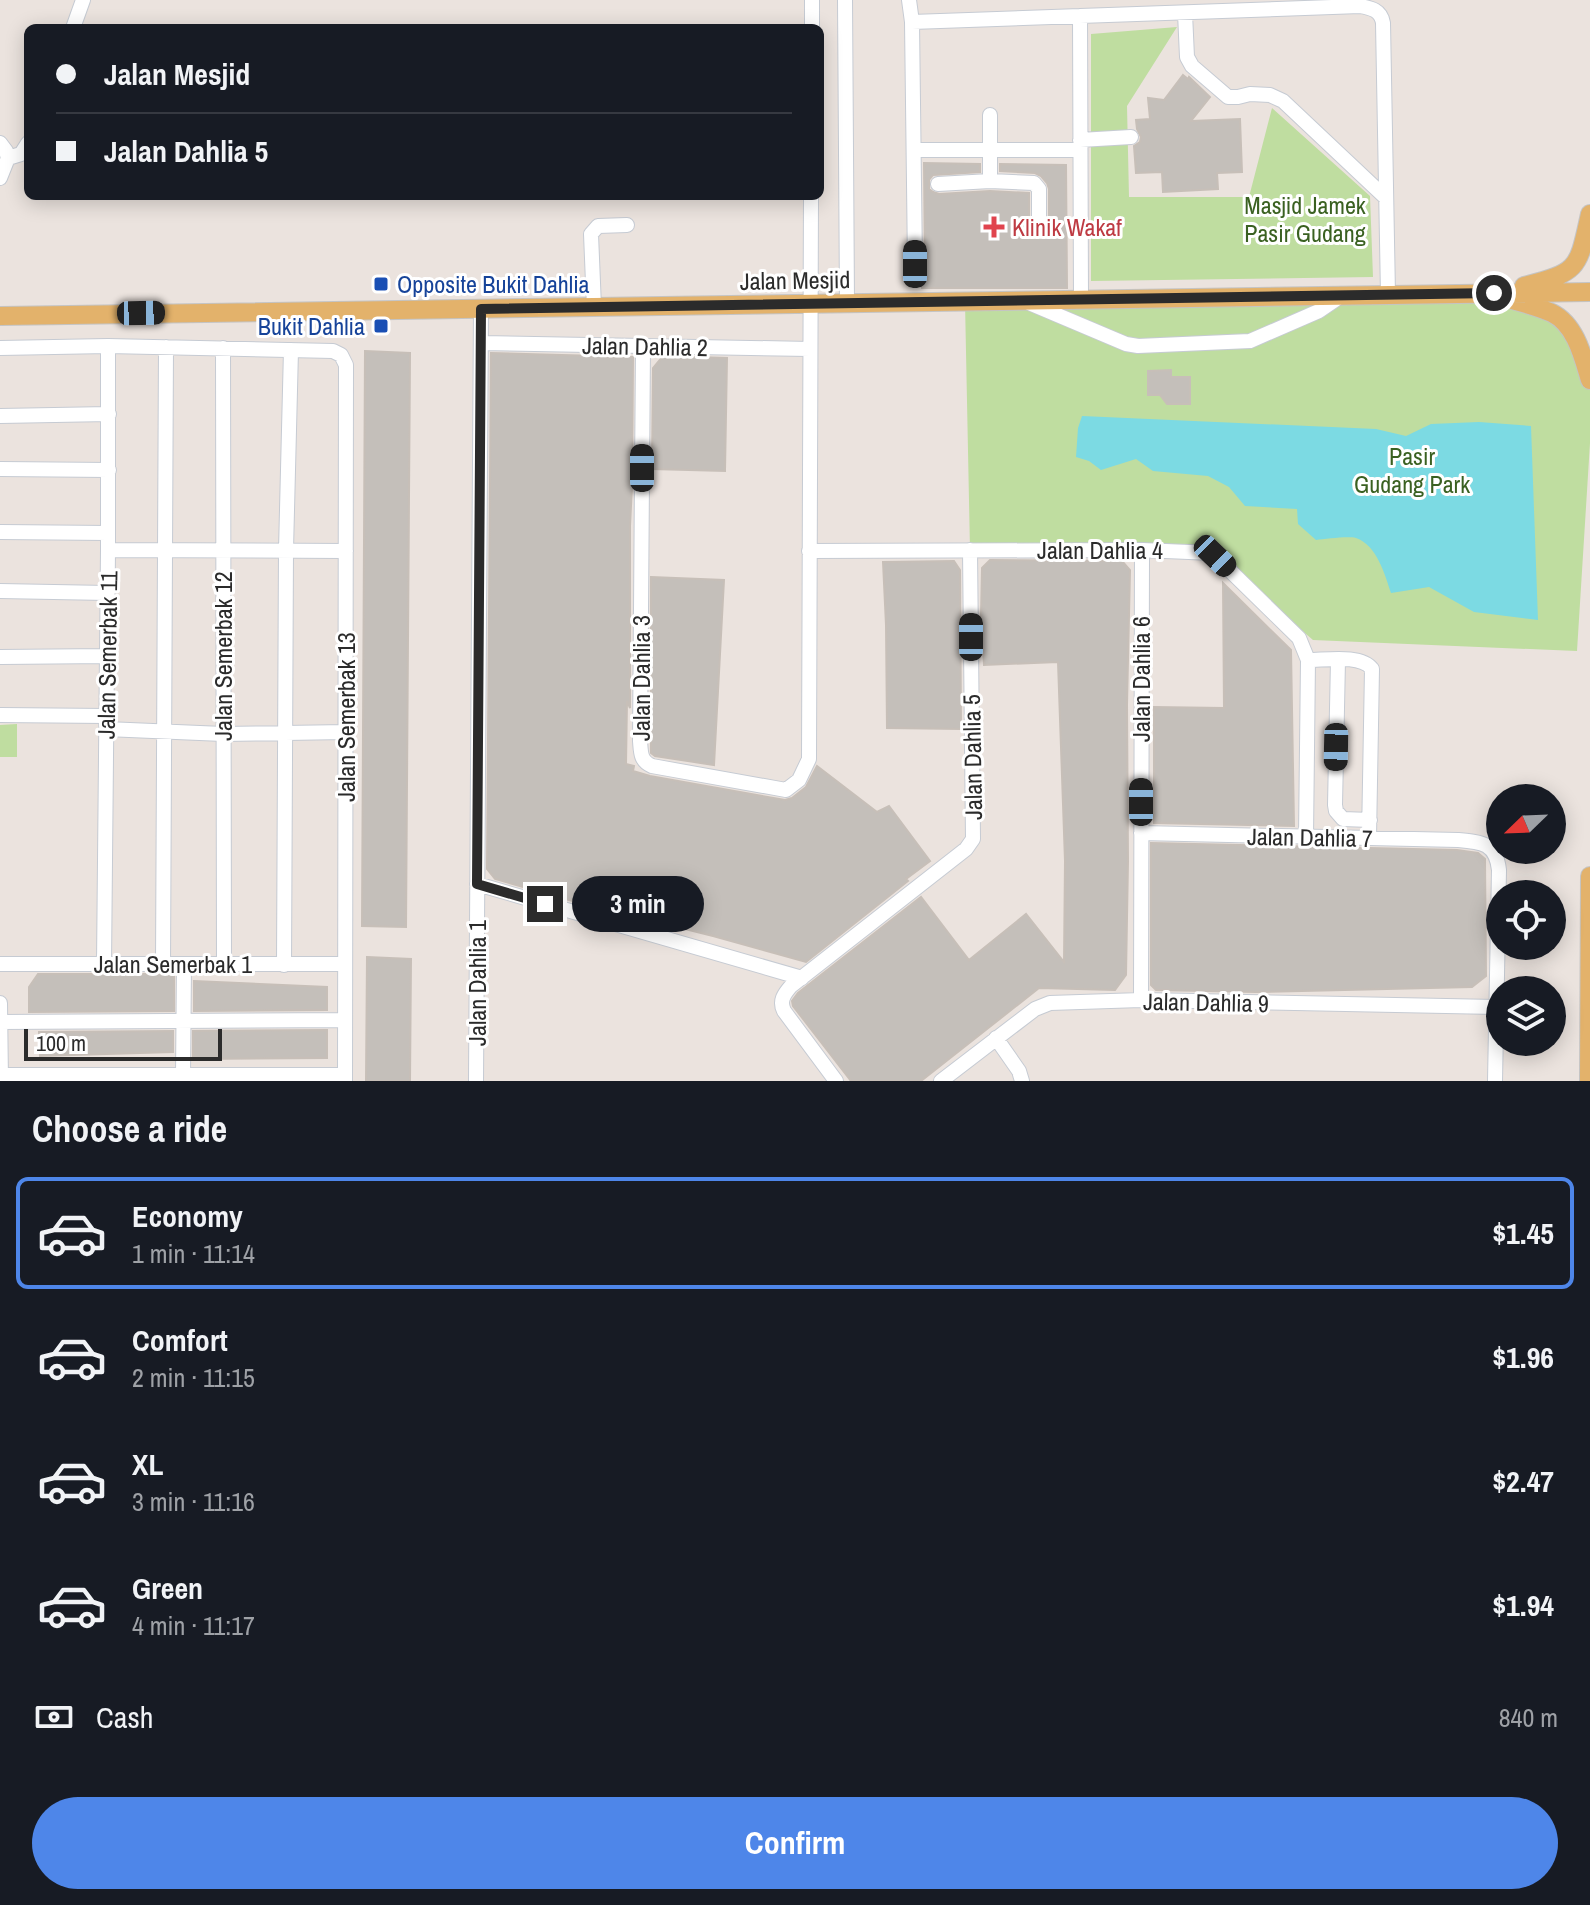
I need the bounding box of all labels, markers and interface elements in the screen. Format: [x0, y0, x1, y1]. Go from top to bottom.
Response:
text: Jalan Mesjid [104, 54, 250, 94]
text: Jalan Dahlia 5 [104, 131, 268, 171]
park label: Masjid Jamek Pasir Gudang [1244, 189, 1366, 249]
place label: Klinik Wakaf [1012, 211, 1122, 243]
marker: Klinik Wakaf [983, 216, 1005, 238]
car [903, 240, 927, 288]
street label: Jalan Mesjid [739, 263, 851, 297]
place label: Opposite Bukit Dahlia [397, 268, 590, 300]
marker: Opposite Bukit Dahlia [372, 275, 390, 293]
route start [1476, 275, 1512, 311]
car [117, 301, 165, 325]
place label: Bukit Dahlia [258, 310, 365, 342]
marker: Bukit Dahlia [372, 317, 390, 335]
street label: Jalan Dahlia 2 [582, 329, 708, 363]
park label: Pasir Gudang Park [1354, 440, 1470, 500]
car [630, 444, 654, 492]
car [1189, 531, 1241, 581]
street label: Jalan Dahlia 4 [1037, 534, 1163, 566]
street label: Jalan Semerbak 11 [90, 571, 124, 739]
street label: Jalan Semerbak 12 [207, 571, 239, 741]
car [959, 613, 983, 661]
street label: Jalan Dahlia 3 [625, 615, 657, 741]
street label: Jalan Dahlia 6 [1125, 616, 1157, 742]
street label: Jalan Semerbak 13 [330, 632, 362, 802]
street label: Jalan Dahlia 5 [955, 694, 989, 820]
car [1324, 723, 1348, 771]
car [1129, 778, 1153, 826]
north arrow [1486, 784, 1566, 864]
map controls [1486, 784, 1566, 1056]
street label: Jalan Dahlia 7 [1247, 820, 1373, 854]
callout: 3 min [573, 876, 705, 932]
button: locate [1486, 880, 1566, 960]
route end [527, 886, 563, 922]
text: 3 min [610, 886, 666, 921]
street label: Jalan Dahlia 1 [461, 920, 493, 1046]
street label: Jalan Semerbak 1 [94, 948, 252, 980]
button: layers [1486, 976, 1566, 1056]
street label: Jalan Dahlia 9 [1143, 985, 1269, 1019]
scale bar [24, 1025, 222, 1061]
text: 100 m [36, 1028, 86, 1058]
text: Choose a ride [32, 1105, 227, 1153]
text: Economy [132, 1196, 243, 1236]
icon: car [36, 1197, 108, 1269]
text: $1.45 [1492, 1213, 1554, 1253]
text: 1 min · 11:14 [132, 1236, 255, 1271]
text: Comfort [132, 1320, 228, 1360]
icon: car [36, 1321, 108, 1393]
text: $1.96 [1492, 1337, 1554, 1377]
text: 2 min · 11:15 [132, 1360, 255, 1395]
text: XL [132, 1444, 163, 1484]
icon: car [36, 1445, 108, 1517]
text: $2.47 [1492, 1461, 1554, 1501]
text: 3 min · 11:16 [132, 1484, 255, 1519]
text: Green [132, 1568, 203, 1608]
icon: car [36, 1569, 108, 1641]
text: $1.94 [1492, 1585, 1554, 1625]
text: 4 min · 11:17 [132, 1608, 255, 1643]
icon: cash [32, 1695, 76, 1739]
text: Cash [96, 1697, 153, 1737]
text: 840 m [1499, 1700, 1558, 1735]
button: Confirm [32, 1797, 1558, 1889]

